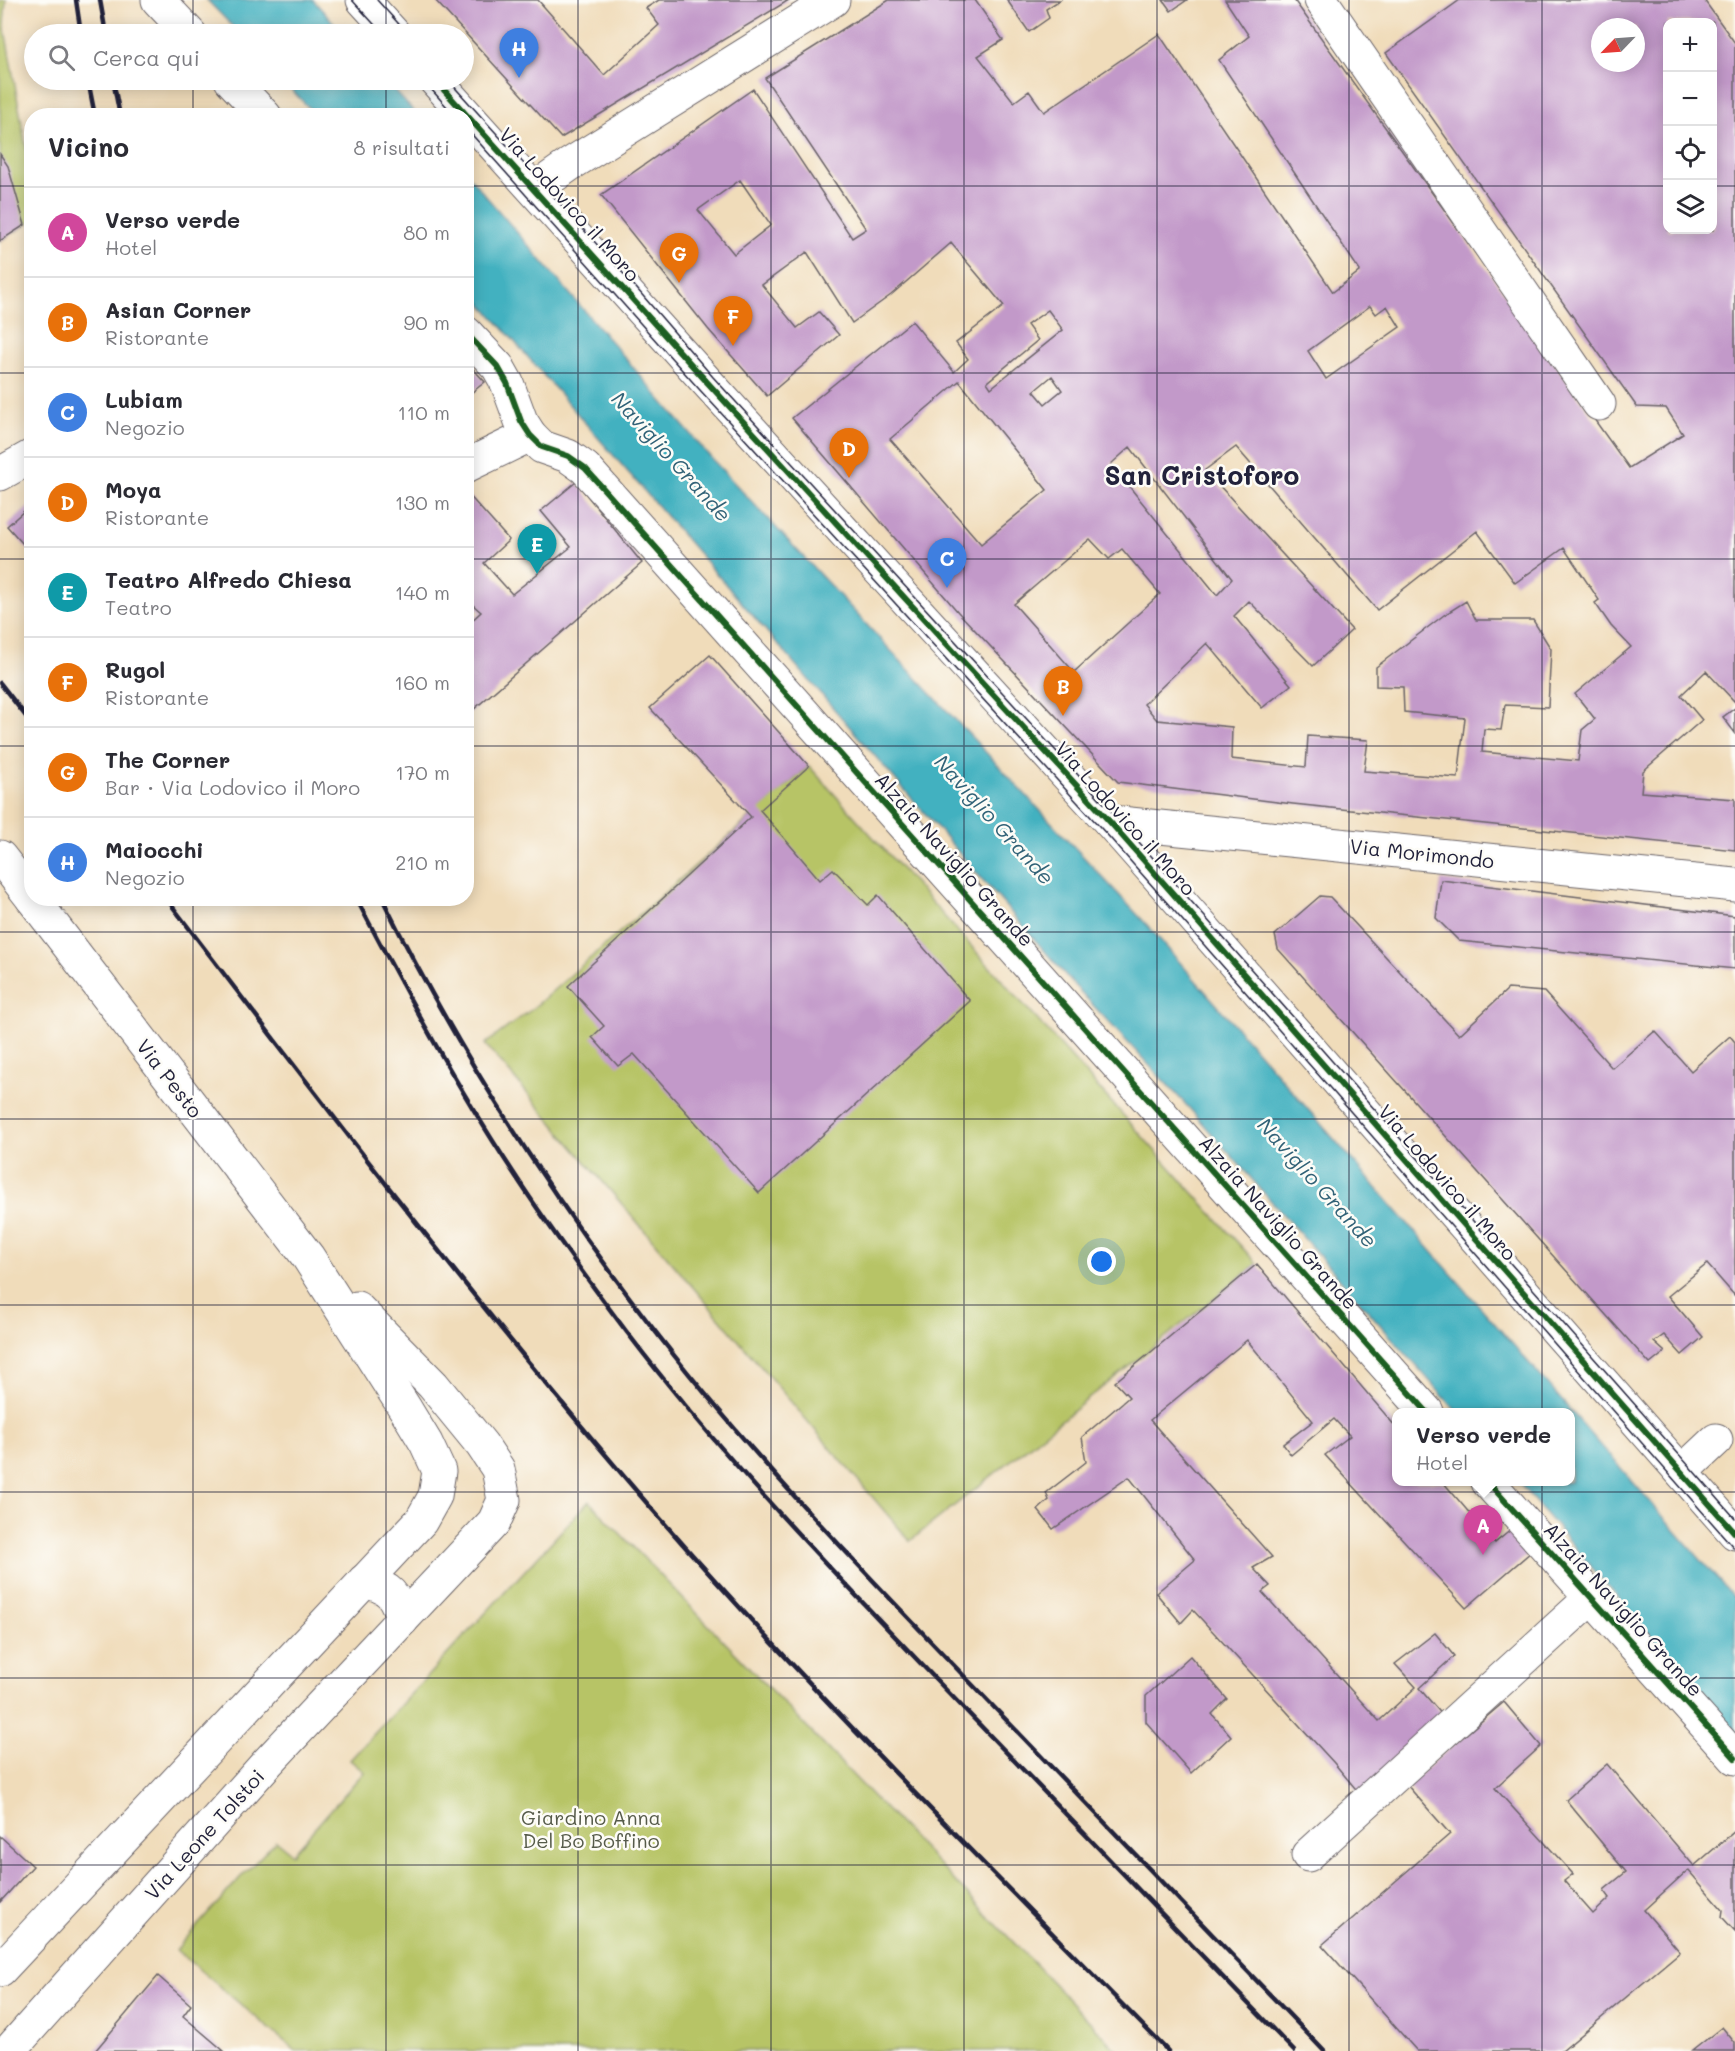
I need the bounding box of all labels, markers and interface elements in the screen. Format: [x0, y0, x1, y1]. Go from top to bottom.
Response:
north arrow [1591, 18, 1645, 72]
map controls [1663, 18, 1717, 234]
button: + [1663, 18, 1717, 72]
search box [24, 24, 474, 90]
pin: H [500, 28, 538, 78]
icon: search [45, 41, 78, 74]
text: Cerca qui [93, 43, 200, 72]
button: − [1663, 72, 1717, 126]
street label: Via Lodovico il Moro [494, 121, 646, 287]
button: locate [1663, 126, 1717, 180]
text: Vicino [48, 130, 129, 164]
text: 8 risultati [353, 134, 450, 160]
button: layers [1663, 180, 1717, 234]
text: Verso verde [105, 205, 240, 234]
text: A [61, 219, 74, 245]
text: 80 m [403, 219, 450, 245]
text: Hotel [105, 234, 157, 260]
pin: G [660, 234, 698, 283]
text: Asian Corner [105, 295, 251, 324]
pin: F [714, 296, 752, 346]
text: B [61, 309, 74, 335]
text: 90 m [404, 309, 450, 335]
text: Ristorante [105, 324, 209, 350]
text: Lubiam [105, 385, 183, 414]
water label: Naviglio Grande [606, 385, 738, 527]
text: C [60, 399, 75, 425]
text: 110 m [397, 399, 450, 425]
text: Negozio [105, 414, 185, 440]
pin: D [830, 428, 868, 478]
district label: San Cristoforo [1105, 458, 1299, 492]
text: Moya [105, 475, 162, 504]
text: D [60, 489, 75, 515]
text: 130 m [395, 489, 450, 515]
text: Ristorante [105, 504, 209, 530]
pin: E [518, 524, 556, 574]
pin: C [928, 538, 966, 588]
text: Teatro Alfredo Chiesa [105, 565, 352, 594]
text: E [61, 579, 74, 605]
text: 140 m [395, 579, 450, 605]
text: Teatro [105, 594, 172, 620]
text: Rugol [105, 655, 165, 684]
pin: B [1044, 666, 1082, 716]
text: F [61, 669, 74, 695]
text: 160 m [394, 669, 450, 695]
text: Ristorante [105, 684, 209, 710]
street label: Via Lodovico il Moro [1050, 735, 1202, 901]
text: The Corner [105, 745, 230, 774]
water label: Naviglio Grande [929, 748, 1061, 890]
text: G [60, 759, 75, 785]
text: 170 m [395, 759, 450, 785]
street label: Alzaia Naviglio Grande [870, 766, 1040, 952]
text: Bar · Via Lodovico il Moro [105, 774, 360, 800]
street label: Via Morimondo [1348, 832, 1496, 874]
text: Maiocchi [105, 835, 204, 864]
text: H [59, 849, 76, 875]
text: 210 m [395, 849, 450, 875]
text: Negozio [105, 864, 185, 890]
street label: Via Pesto [131, 1033, 209, 1123]
street label: Via Lodovico il Moro [1373, 1098, 1523, 1266]
water label: Naviglio Grande [1252, 1111, 1384, 1253]
street label: Alzaia Naviglio Grande [1194, 1129, 1364, 1315]
your location [1087, 1247, 1116, 1276]
popup [1392, 1408, 1575, 1486]
text: Verso verde [1416, 1420, 1551, 1449]
text: Hotel [1416, 1449, 1468, 1475]
pin: A [1464, 1506, 1502, 1555]
street label: Alzaia Naviglio Grande [1539, 1516, 1709, 1702]
street label: Via Leone Tolstoi [138, 1763, 270, 1905]
park label: Giardino Anna Del Bo Boffino [521, 1804, 661, 1853]

